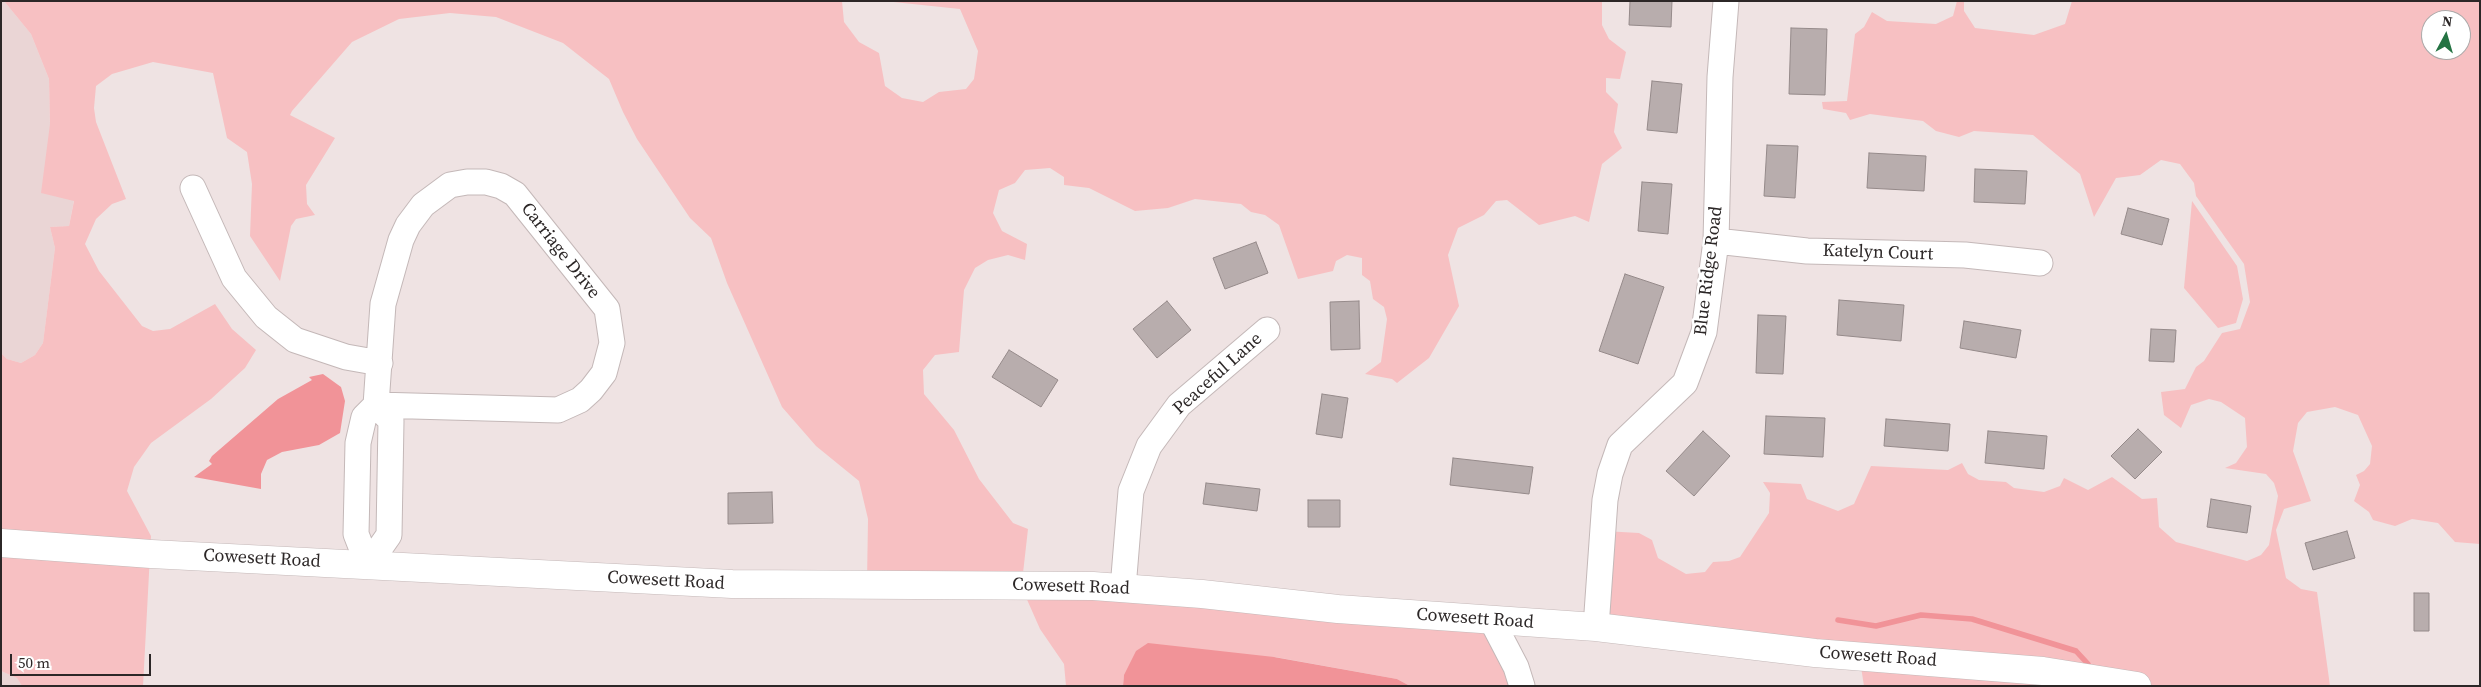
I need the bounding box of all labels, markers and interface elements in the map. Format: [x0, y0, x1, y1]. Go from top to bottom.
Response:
north arrow [2421, 10, 2471, 60]
text: N [2441, 11, 2454, 32]
street label: Carriage Drive [516, 199, 604, 303]
street label: Blue Ridge Road [1690, 205, 1728, 337]
street label: Katelyn Court [1822, 240, 1934, 266]
street label: Peaceful Lane [1169, 328, 1267, 420]
street label: Cowesett Road [203, 545, 321, 573]
street label: Cowesett Road [607, 567, 725, 595]
street label: Cowesett Road [1012, 574, 1130, 600]
street label: Cowesett Road [1416, 604, 1534, 634]
street label: Cowesett Road [1819, 642, 1937, 672]
scale bar [12, 644, 154, 676]
text: 50 m [18, 652, 50, 673]

